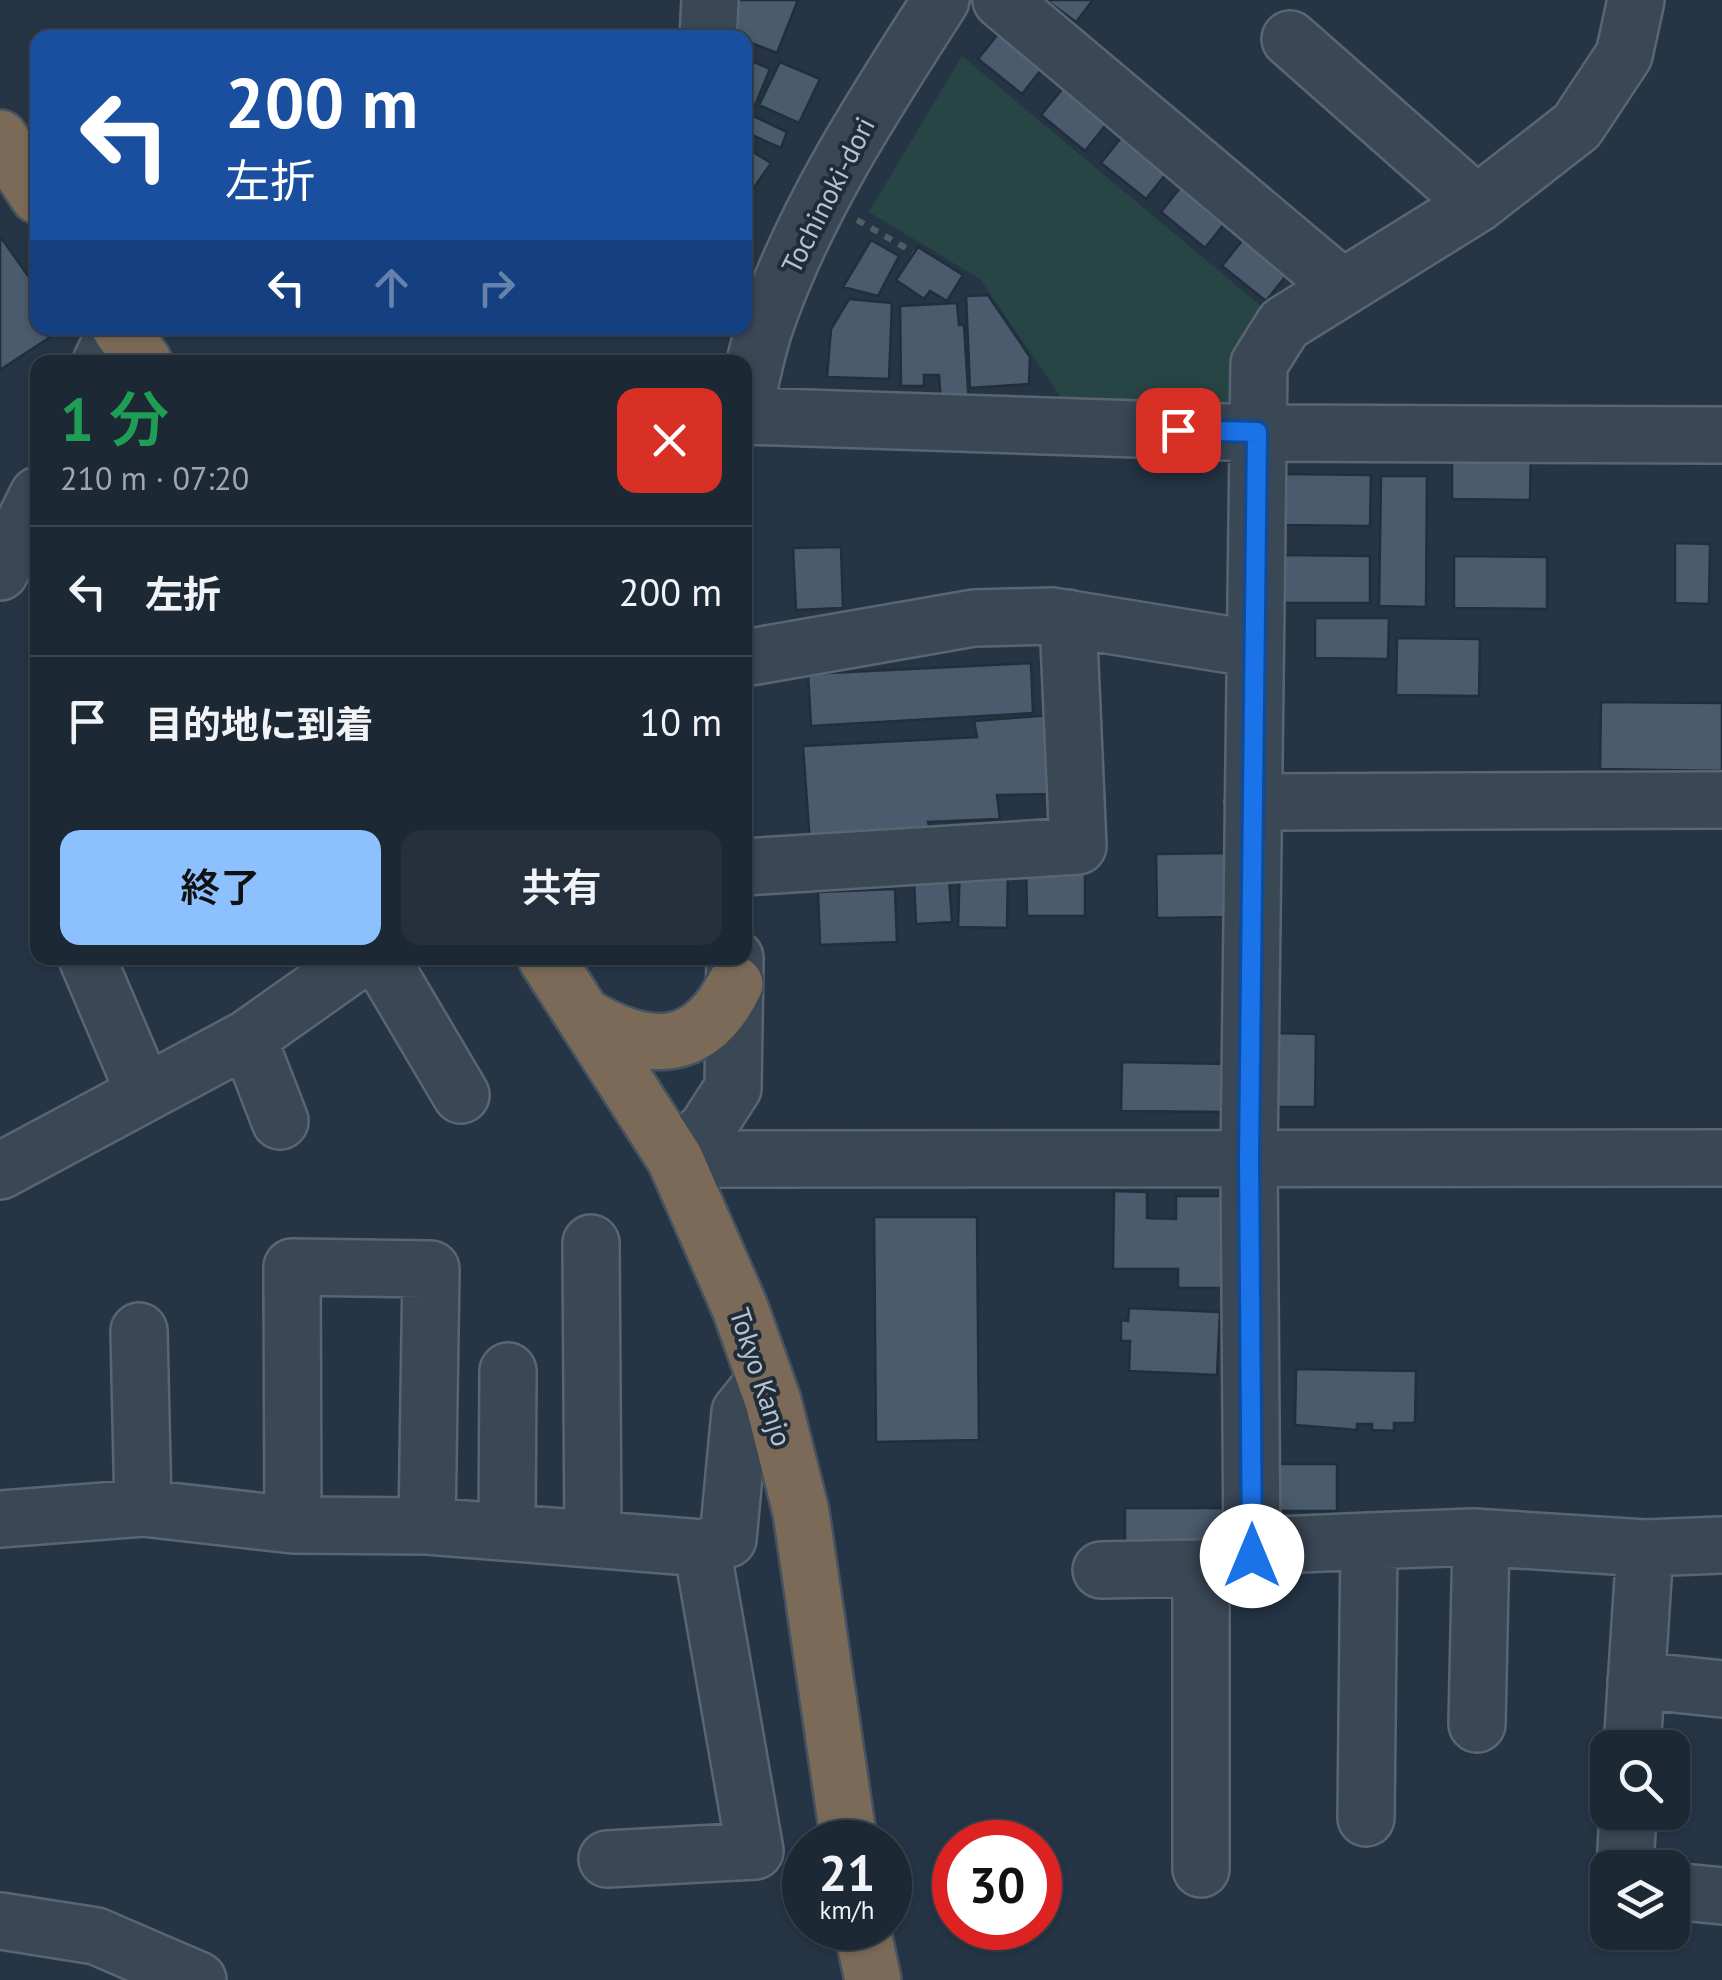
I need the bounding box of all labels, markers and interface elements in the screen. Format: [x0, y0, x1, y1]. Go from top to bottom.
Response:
text: 200 m [225, 57, 418, 147]
icon: left [60, 70, 190, 200]
street label: Tochinoki-dori [772, 110, 883, 279]
text: 左折 [225, 151, 315, 209]
icon: left [259, 260, 314, 315]
icon: ahead [364, 260, 419, 315]
icon: right [469, 260, 524, 315]
text: 1 分 [60, 380, 169, 458]
button: close [617, 388, 722, 493]
pin [1136, 388, 1221, 473]
icon: arrive [1151, 403, 1206, 458]
text: 210 m · 07:20 [60, 457, 249, 499]
icon: left [60, 564, 115, 619]
text: 200 m [619, 567, 722, 616]
text: 左折 [145, 569, 221, 618]
icon: arrive [60, 694, 115, 749]
text: 10 m [640, 697, 722, 746]
text: 目的地に到着 [145, 699, 373, 748]
button: 終了 [60, 830, 381, 945]
button: 共有 [401, 830, 722, 945]
street label: Tokyo Kanjo [722, 1303, 801, 1451]
position arrow [1200, 1504, 1304, 1608]
map controls [1590, 1730, 1690, 1950]
button: search [1590, 1730, 1690, 1830]
speed limit sign: 30 [932, 1820, 1062, 1950]
text: 21 [819, 1840, 875, 1905]
button: layers [1590, 1850, 1690, 1950]
text: km/h [820, 1894, 874, 1926]

